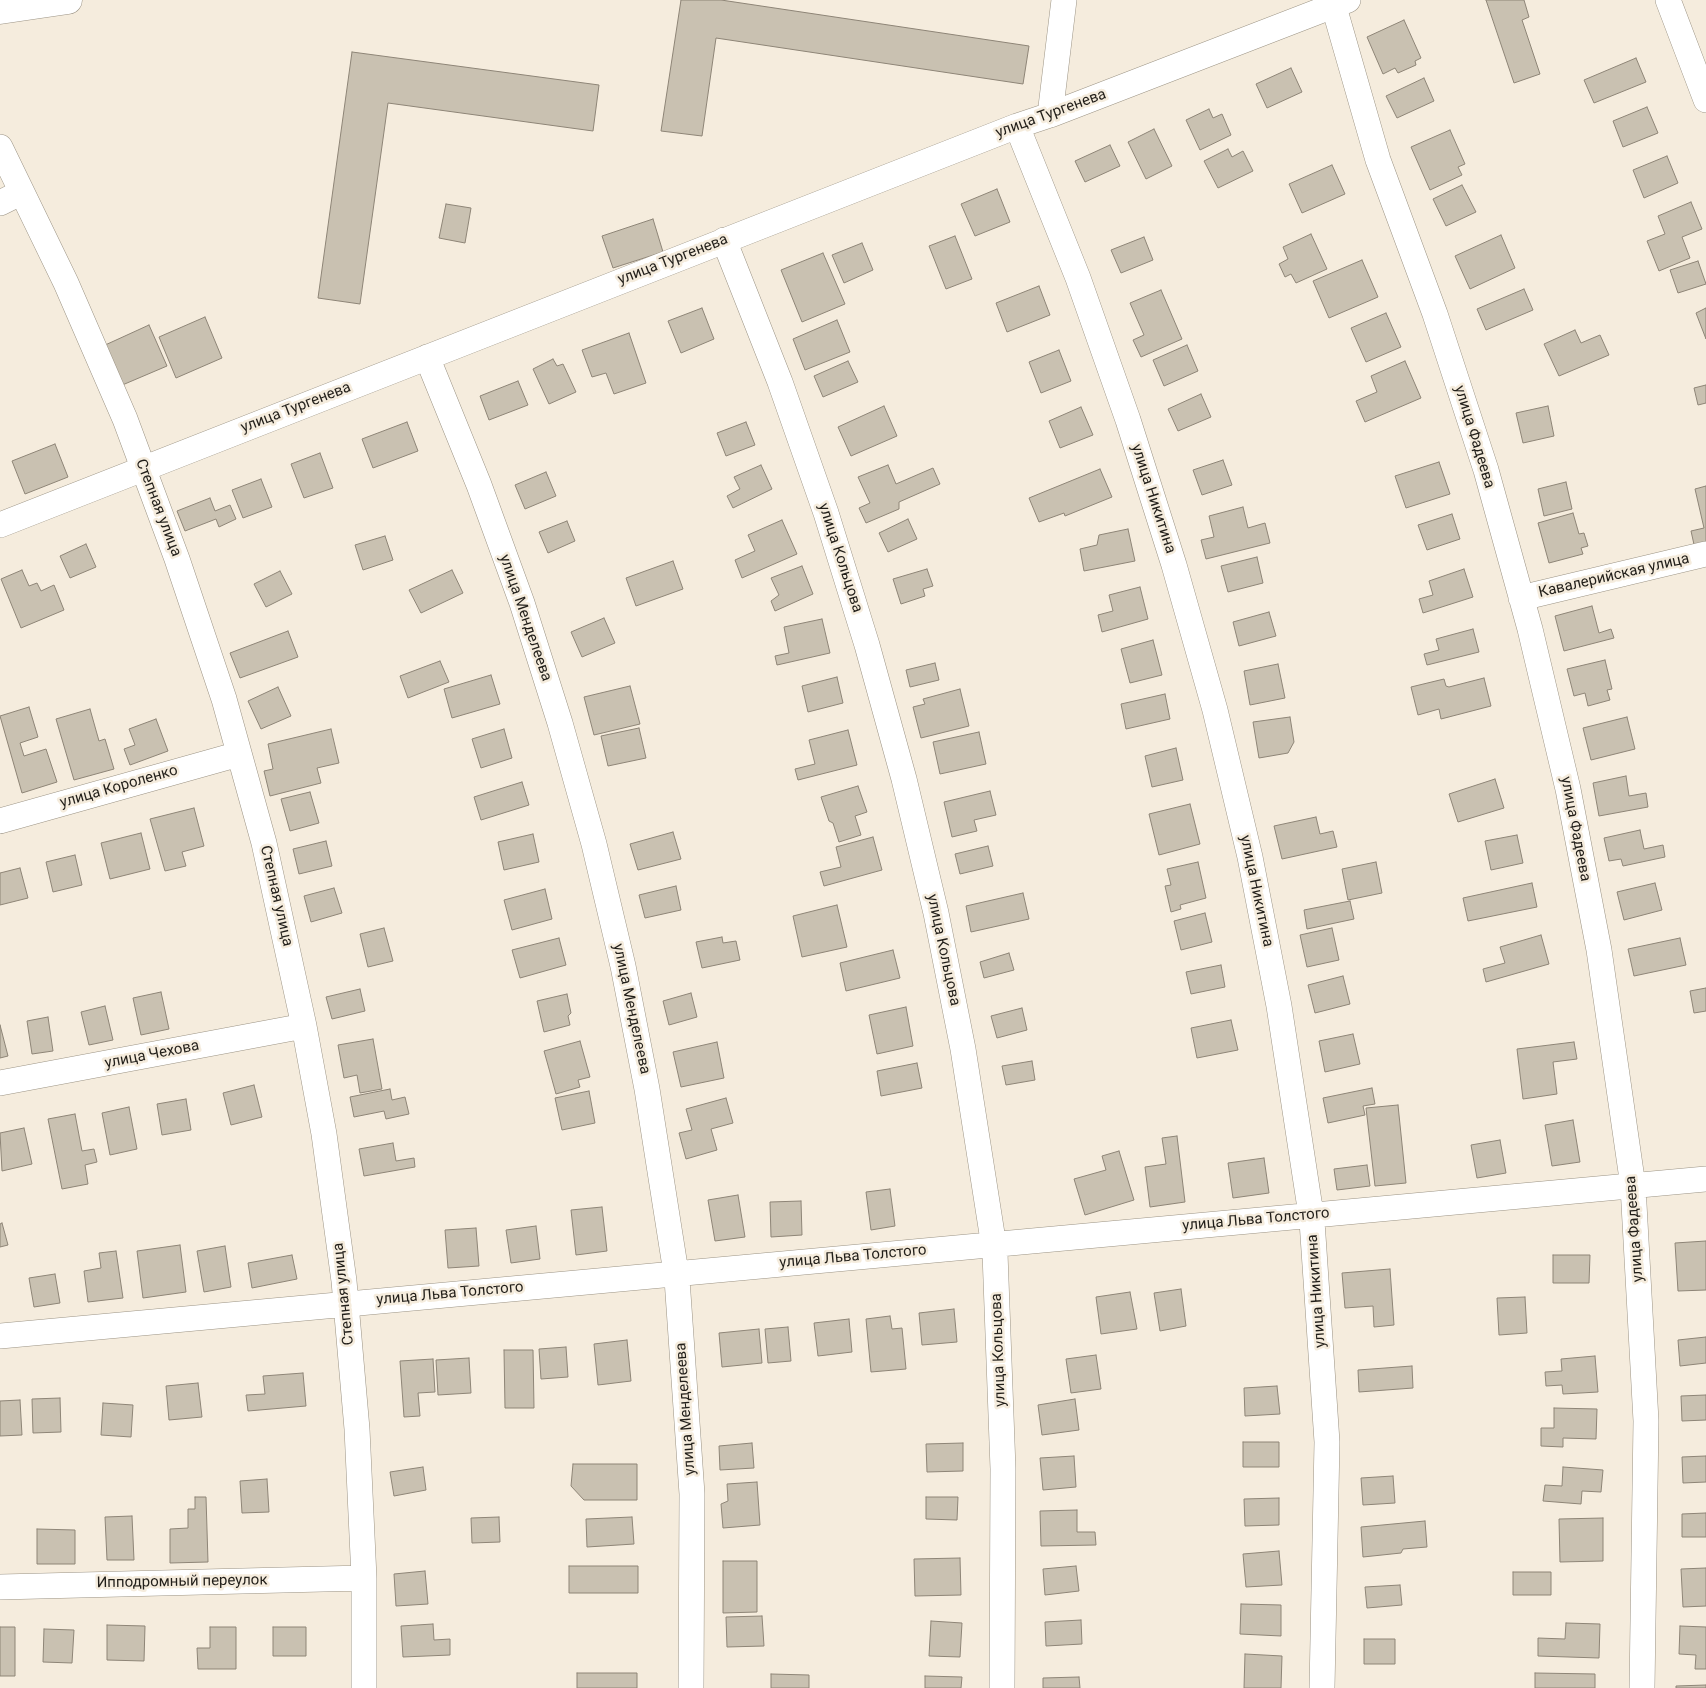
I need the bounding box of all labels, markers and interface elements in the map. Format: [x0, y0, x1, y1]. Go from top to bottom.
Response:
street label: улица Тургенева [993, 86, 1109, 142]
street label: улица Тургенева [615, 231, 731, 289]
street label: улица Тургенева [238, 379, 354, 437]
street label: улица Фадеева [1450, 384, 1498, 490]
street label: улица Никитина [1127, 442, 1179, 556]
street label: Степная улица [131, 457, 185, 559]
street label: улица Кольцова [814, 501, 866, 615]
street label: Кавалерийская улица [1537, 550, 1691, 602]
street label: улица Менделеева [495, 552, 555, 684]
street label: улица Короленко [58, 762, 180, 812]
street label: улица Фадеева [1556, 775, 1594, 883]
street label: улица Никитина [1235, 834, 1277, 948]
street label: Степная улица [256, 844, 296, 948]
street label: улица Кольцова [922, 892, 964, 1008]
street label: улица Менделеева [608, 942, 654, 1076]
street label: улица Чехова [103, 1037, 201, 1073]
street label: улица Фадеева [1622, 1175, 1648, 1283]
street label: улица Льва Толстого [1182, 1205, 1330, 1235]
street label: улица Никитина [1304, 1234, 1330, 1348]
street label: Степная улица [330, 1242, 358, 1346]
street label: улица Льва Толстого [779, 1242, 927, 1272]
street label: улица Льва Толстого [376, 1279, 524, 1309]
street label: улица Кольцова [988, 1293, 1010, 1407]
street label: улица Менделеева [672, 1342, 700, 1476]
street label: Ипподромный переулок [96, 1572, 268, 1592]

